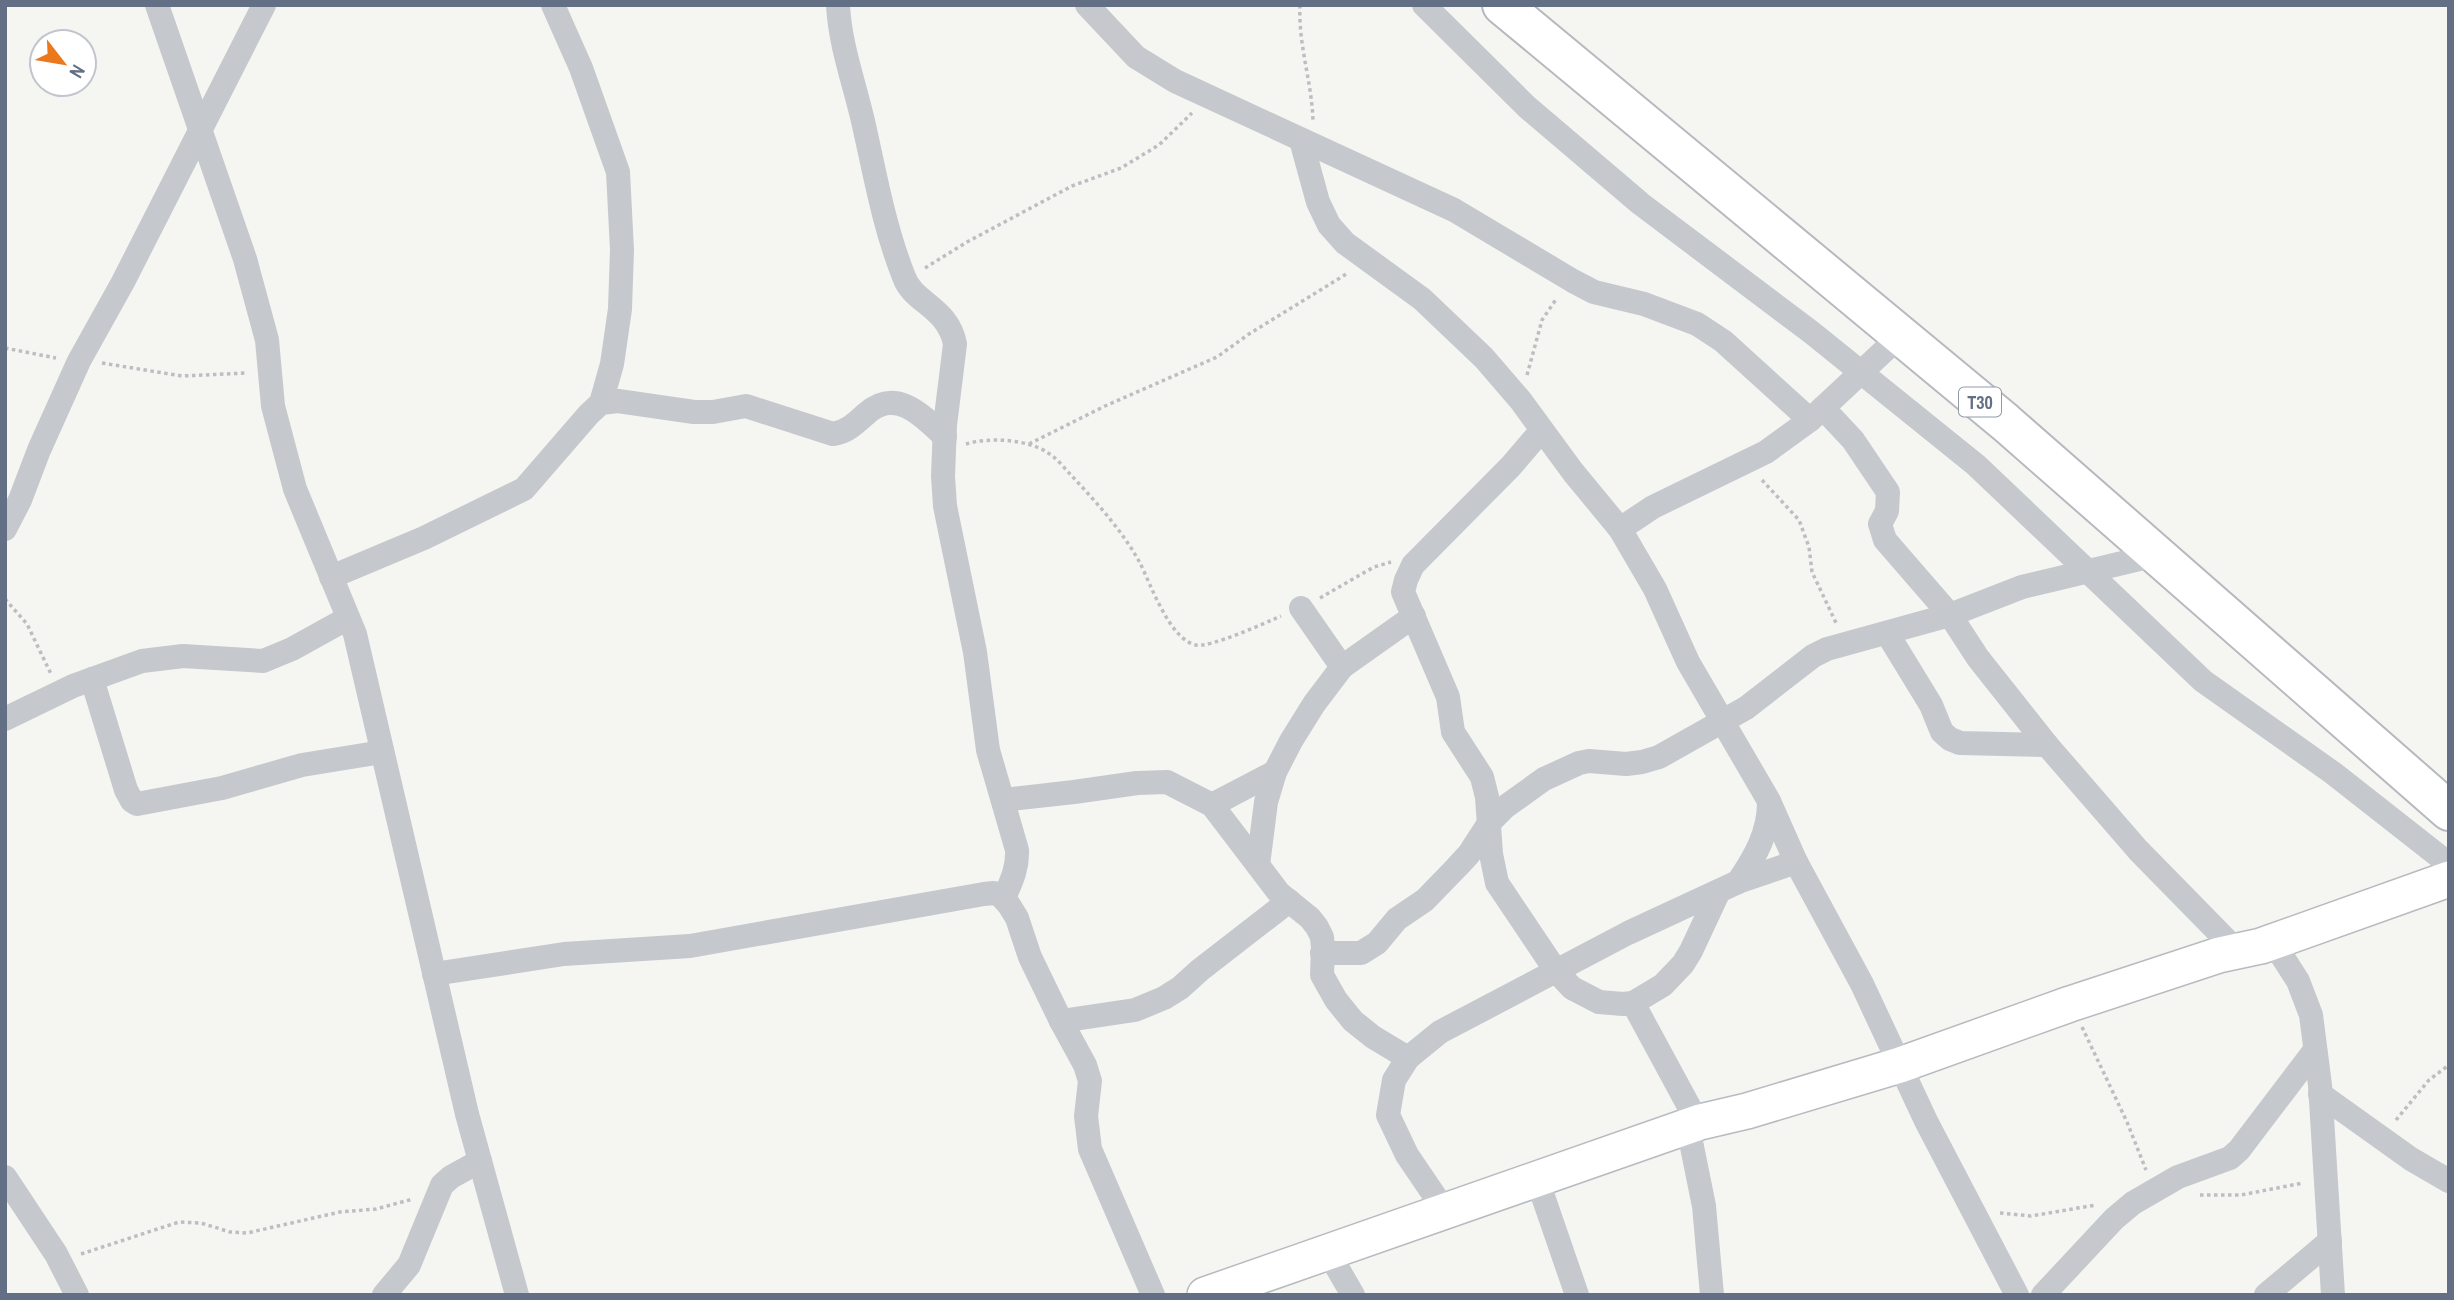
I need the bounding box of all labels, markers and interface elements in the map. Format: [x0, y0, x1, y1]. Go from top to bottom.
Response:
north arrow [28, 28, 98, 98]
text: N [64, 60, 92, 83]
road number: T30 [1959, 388, 2001, 416]

